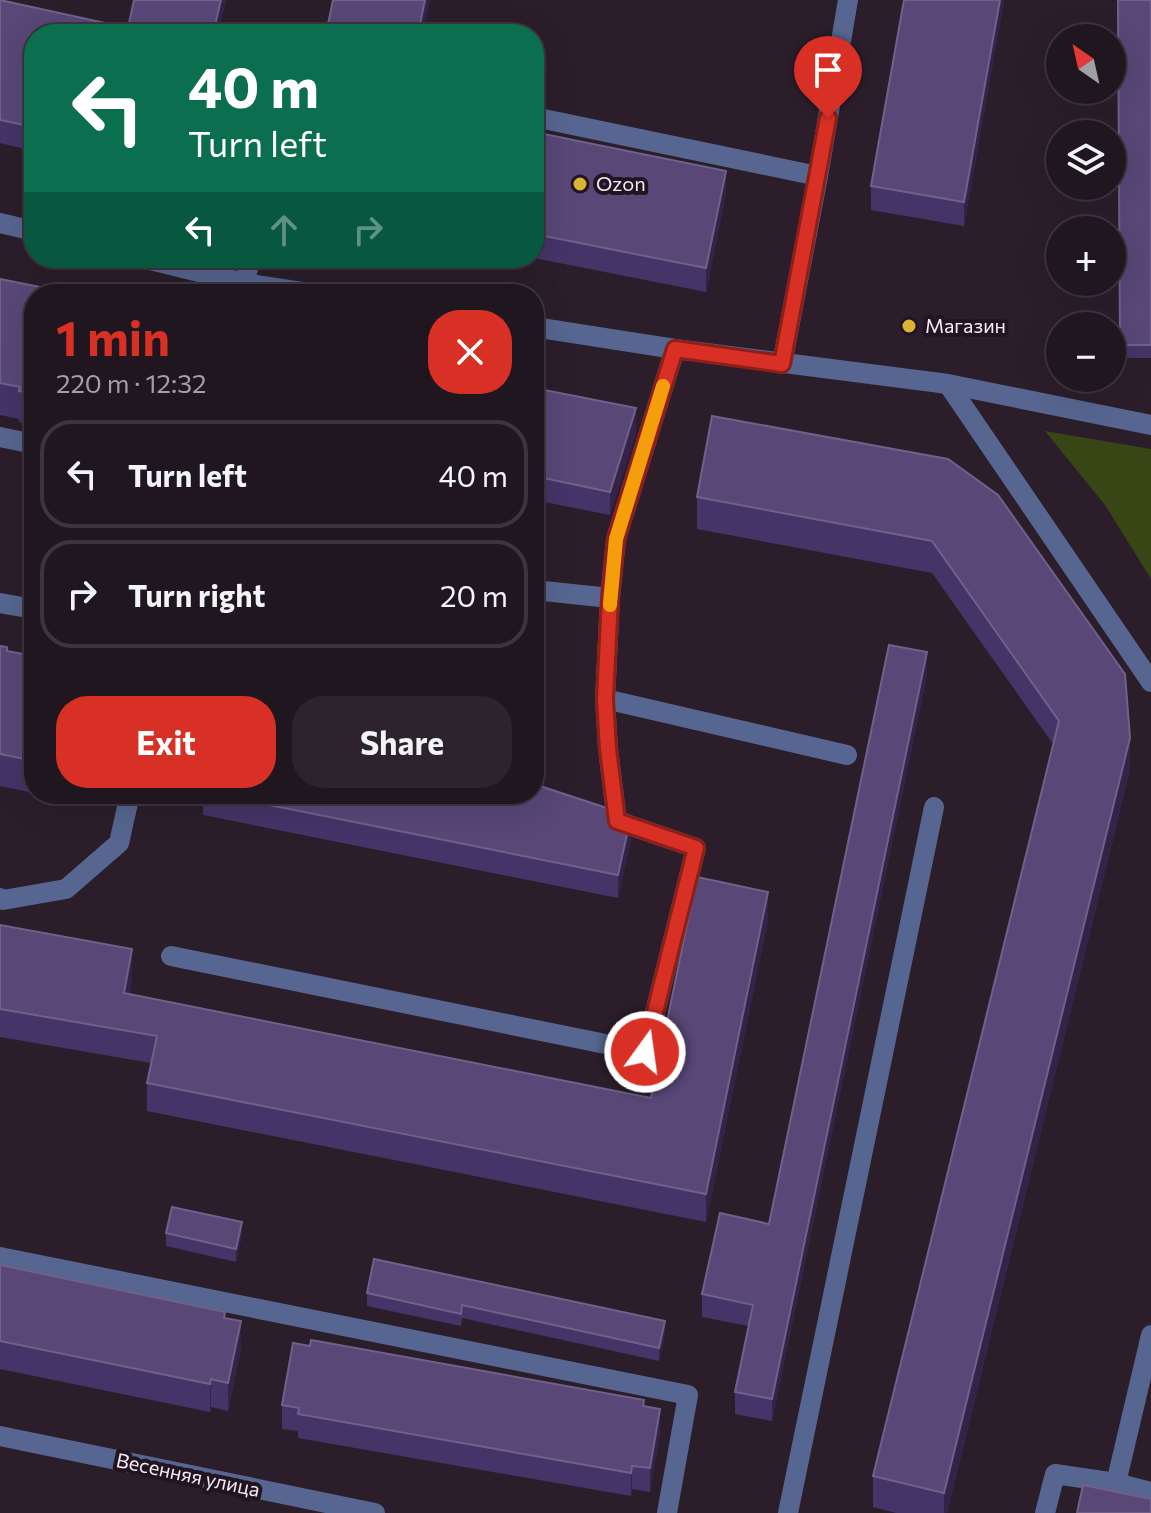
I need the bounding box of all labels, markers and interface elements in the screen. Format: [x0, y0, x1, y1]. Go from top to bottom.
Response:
north arrow [1046, 24, 1126, 104]
map controls [1046, 24, 1126, 392]
pin [794, 36, 862, 118]
icon: arrive [806, 48, 850, 92]
text: 40 m [188, 51, 319, 120]
icon: left [56, 56, 160, 160]
text: Turn left [188, 120, 327, 164]
button: layers [1046, 120, 1126, 200]
place label: Ozon [596, 171, 646, 195]
marker: Ozon [571, 175, 589, 193]
icon: left [178, 208, 222, 252]
icon: ahead [262, 208, 306, 252]
icon: right [346, 208, 390, 252]
button: + [1046, 216, 1126, 296]
text: 1 min [56, 307, 170, 366]
button: close [428, 310, 512, 394]
button: − [1046, 312, 1126, 392]
place label: Магазин [925, 313, 1006, 337]
marker: Магазин [900, 317, 918, 335]
text: 220 m · 12:32 [56, 367, 206, 398]
icon: left [60, 452, 104, 496]
text: Turn left [128, 456, 247, 493]
text: 40 m [439, 456, 508, 493]
icon: right [60, 572, 104, 616]
text: Turn right [128, 576, 265, 613]
text: 20 m [440, 576, 508, 613]
button: Exit [56, 696, 276, 788]
button: Share [292, 696, 512, 788]
position arrow [603, 1010, 687, 1094]
street label: Весенняя улица [114, 1447, 262, 1501]

